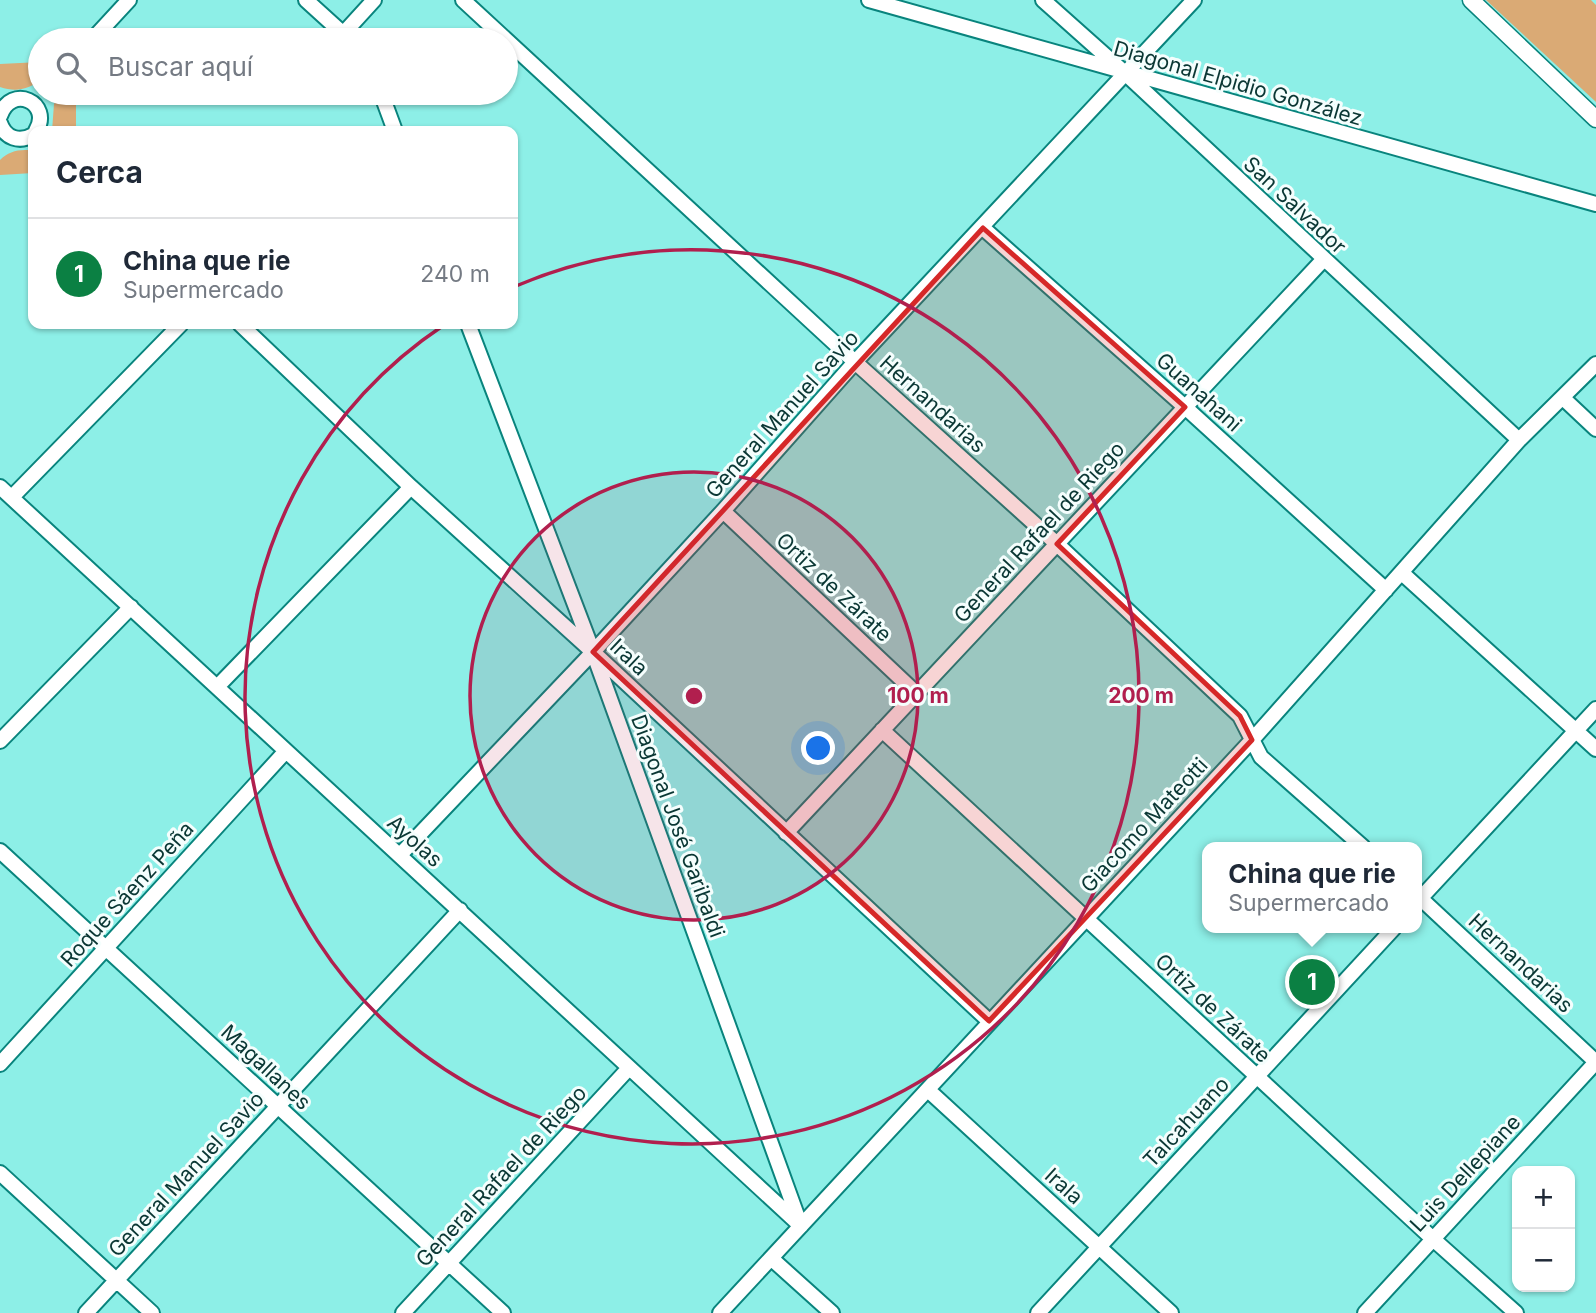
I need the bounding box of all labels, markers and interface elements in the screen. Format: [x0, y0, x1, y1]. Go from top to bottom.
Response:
search box [28, 28, 518, 105]
street label: Diagonal Elpidio González [1111, 36, 1365, 130]
icon: search [52, 48, 90, 86]
text: Buscar aquí [108, 51, 253, 82]
street label: San Salvador [1239, 151, 1351, 259]
text: Cerca [56, 154, 143, 190]
text: China que rie [123, 245, 290, 276]
text: 1 [74, 260, 84, 288]
text: 240 m [420, 260, 490, 288]
text: Supermercado [123, 276, 284, 304]
street label: General Manuel Savio [700, 325, 864, 503]
street label: Guanahani [1151, 347, 1247, 437]
street label: Hernandarias [875, 350, 991, 458]
street label: General Rafael de Riego [949, 436, 1129, 628]
street label: Ortiz de Zárate [771, 527, 897, 647]
street label: Irala [605, 633, 653, 681]
text: 100 m [887, 683, 949, 708]
text: 200 m [1108, 683, 1174, 708]
centre of rings [682, 684, 706, 708]
street label: Diagonal José Garibaldi [626, 711, 730, 941]
your location [801, 731, 835, 765]
street label: Giacomo Mateotti [1075, 753, 1213, 897]
street label: Ayolas [382, 810, 448, 872]
street label: Roque Sáenz Peña [55, 816, 199, 972]
popup [1202, 842, 1422, 933]
text: China que rie [1228, 858, 1396, 889]
text: Supermercado [1228, 889, 1389, 917]
street label: Hernandarias [1464, 908, 1578, 1018]
street label: Ortiz de Zárate [1150, 948, 1276, 1068]
pin: 1 [1289, 956, 1335, 1008]
street label: Magallanes [216, 1019, 316, 1115]
street label: Talcahuano [1138, 1072, 1234, 1172]
street label: General Rafael de Riego [411, 1080, 591, 1272]
street label: General Manuel Savio [103, 1086, 269, 1262]
street label: Luis Dellepiane [1405, 1109, 1525, 1237]
street label: Irala [1040, 1163, 1088, 1209]
map controls [1512, 1166, 1575, 1292]
button: + [1512, 1166, 1575, 1229]
button: − [1512, 1229, 1575, 1292]

